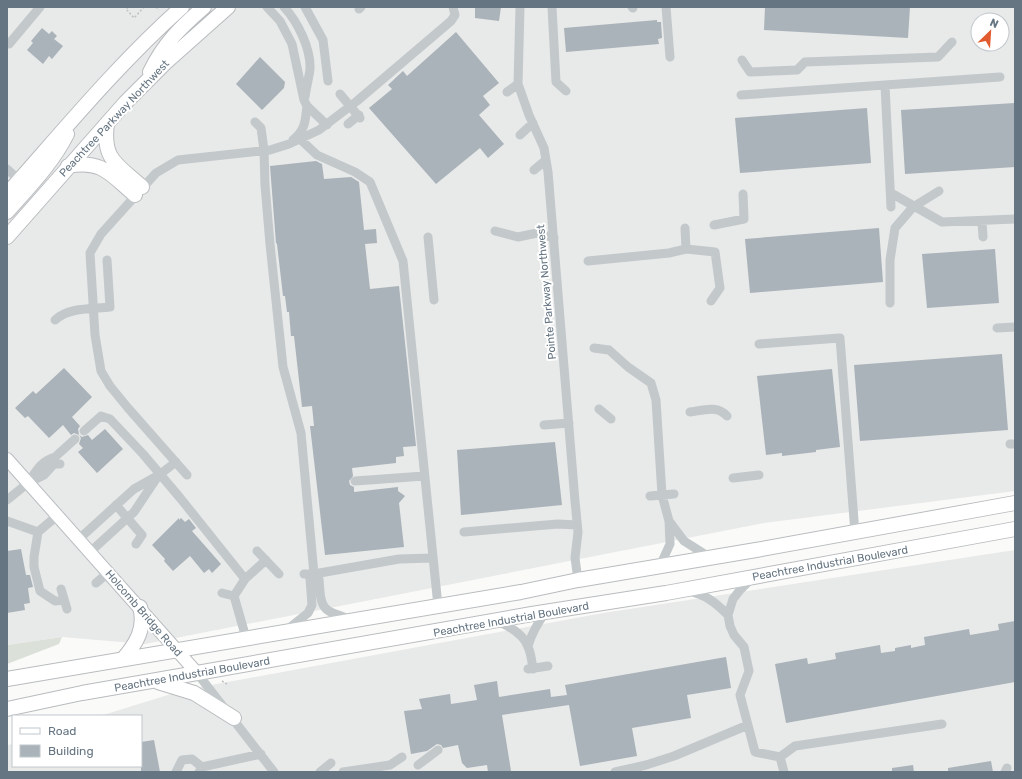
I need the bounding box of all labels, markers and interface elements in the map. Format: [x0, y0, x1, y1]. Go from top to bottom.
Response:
north arrow [970, 12, 1010, 52]
text: N [988, 16, 1000, 31]
street label: Peachtree Parkway Northwest [57, 57, 172, 179]
street label: Pointe Parkway Northwest [534, 223, 559, 360]
street label: Peachtree Industrial Boulevard [751, 543, 909, 584]
street label: Holcomb Bridge Road [102, 567, 185, 659]
street label: Peachtree Industrial Boulevard [432, 599, 590, 640]
street label: Peachtree Industrial Boulevard [113, 654, 271, 695]
legend [12, 715, 142, 767]
text: Road [48, 724, 76, 738]
text: Building [48, 744, 94, 758]

